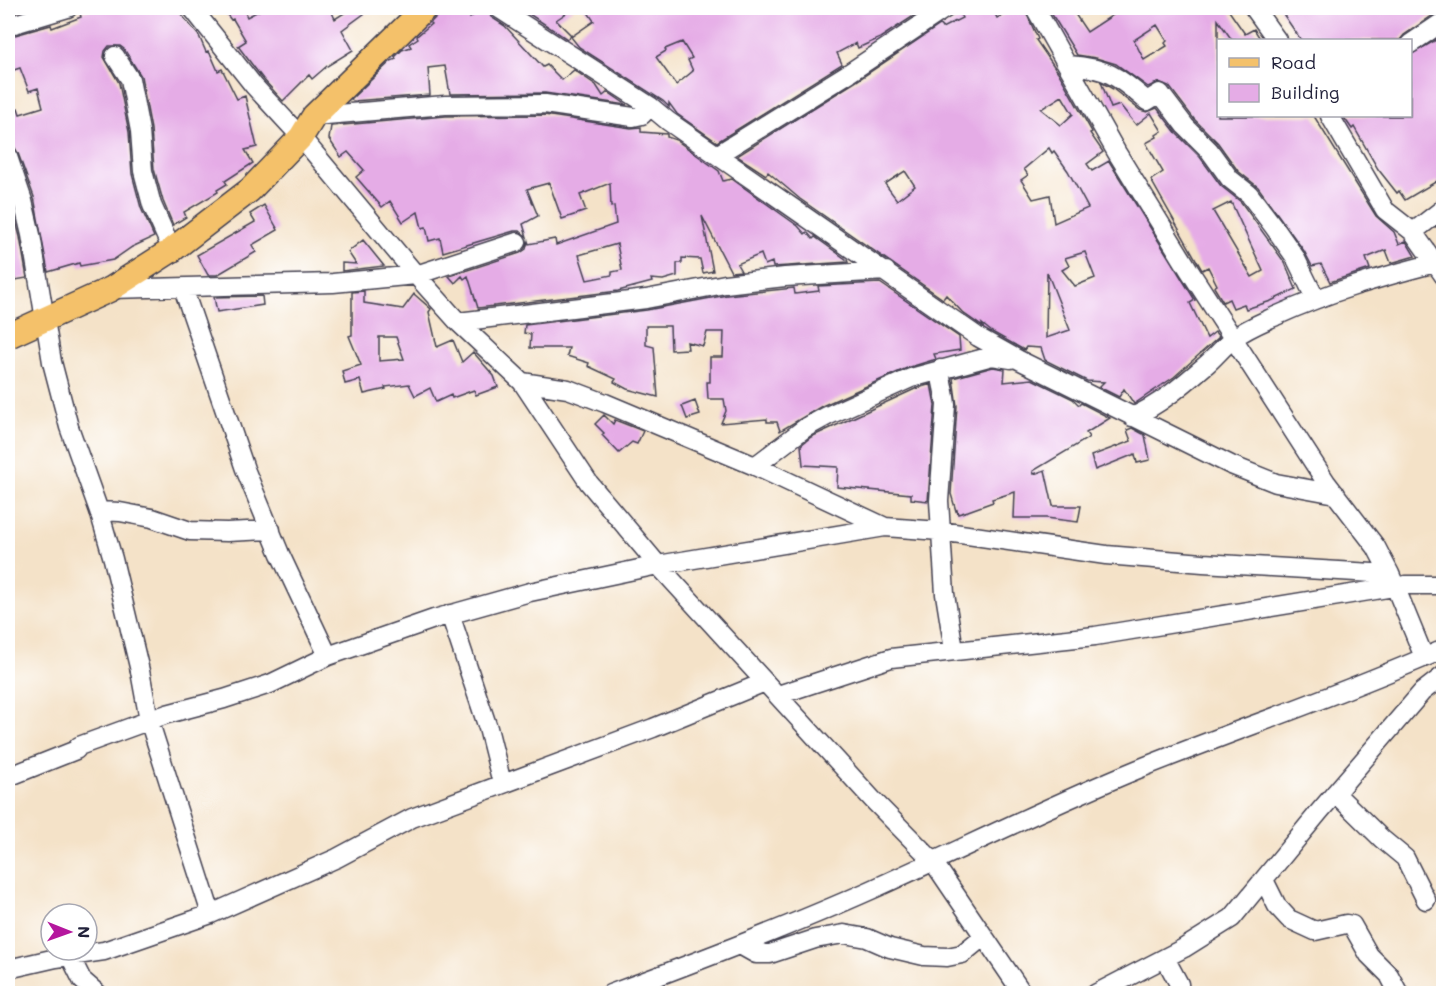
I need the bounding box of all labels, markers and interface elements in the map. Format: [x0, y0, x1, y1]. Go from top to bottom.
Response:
legend [1217, 39, 1412, 117]
text: Road [1271, 50, 1316, 74]
text: Building [1271, 80, 1339, 104]
north arrow [39, 902, 99, 962]
text: N [74, 926, 95, 939]

